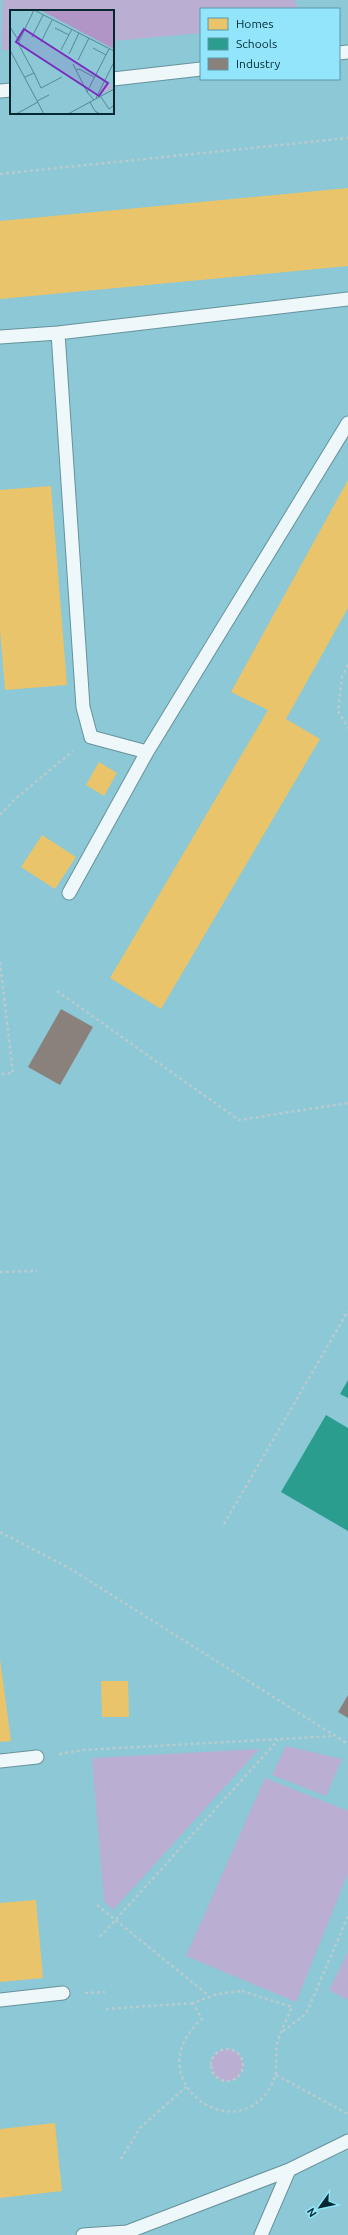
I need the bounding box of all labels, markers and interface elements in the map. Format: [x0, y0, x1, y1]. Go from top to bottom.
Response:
legend [200, 8, 340, 80]
inset map [10, 10, 114, 114]
text: Homes [236, 17, 274, 30]
text: Schools [236, 37, 277, 50]
text: Industry [236, 57, 281, 70]
north arrow [300, 2187, 340, 2227]
text: N [304, 2206, 319, 2219]

